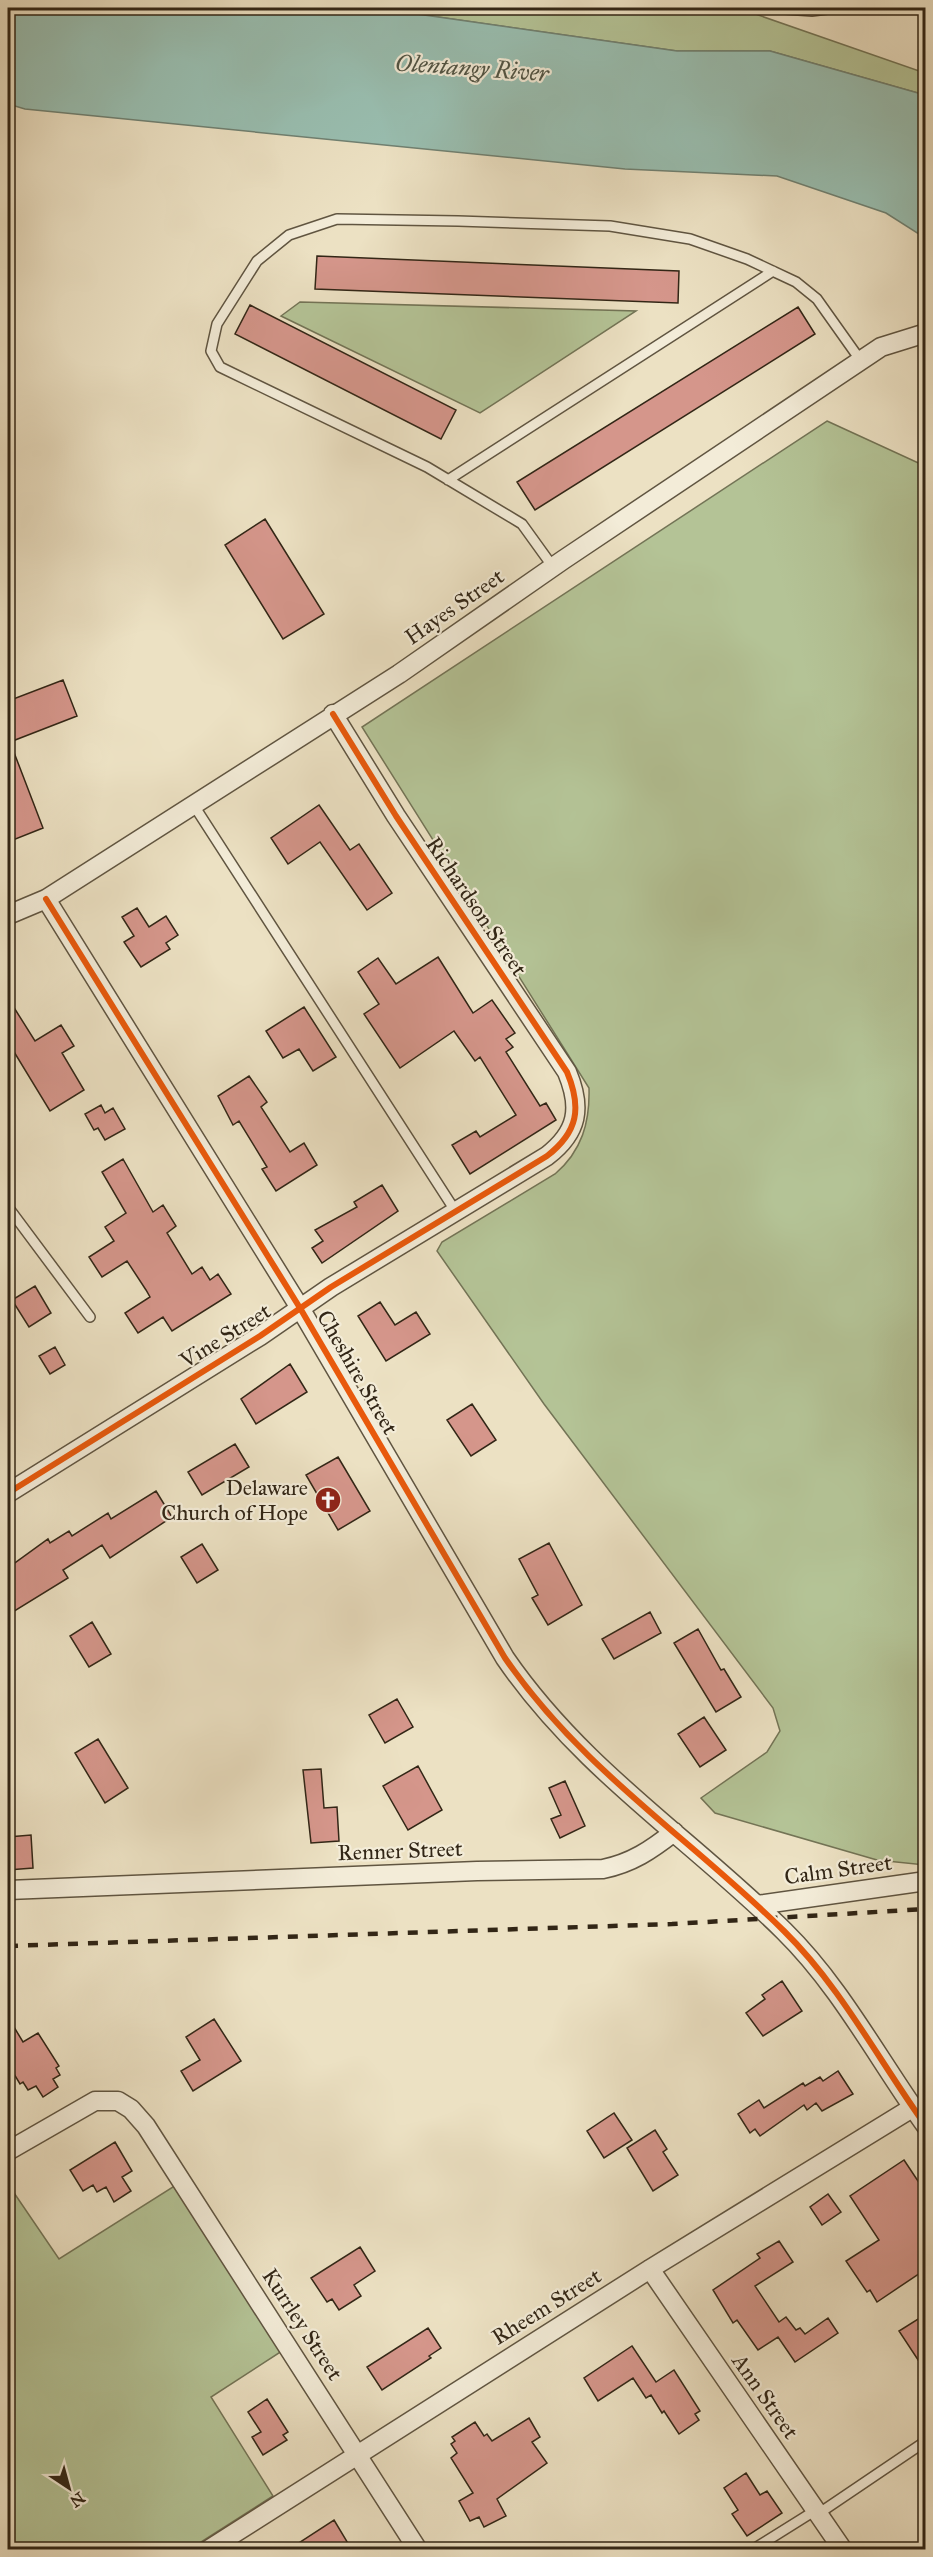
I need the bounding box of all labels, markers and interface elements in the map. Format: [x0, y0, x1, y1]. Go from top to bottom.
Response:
water label: Olentangy River [394, 48, 552, 88]
street label: Hayes Street [400, 562, 509, 650]
street label: Richardson Street [420, 832, 533, 981]
street label: Vine Street [174, 1297, 276, 1374]
street label: Cheshire Street [311, 1305, 404, 1439]
place label: Delaware Church of Hope [161, 1474, 308, 1526]
church icon: Delaware Church of Hope [313, 1485, 343, 1515]
street label: Renner Street [337, 1835, 463, 1866]
street label: Calm Street [783, 1849, 894, 1890]
street label: Rheem Street [487, 2262, 606, 2351]
street label: Kurrley Street [256, 2263, 349, 2385]
street label: Ann Street [726, 2348, 805, 2444]
north arrow [39, 2458, 99, 2518]
text: N [66, 2488, 89, 2512]

